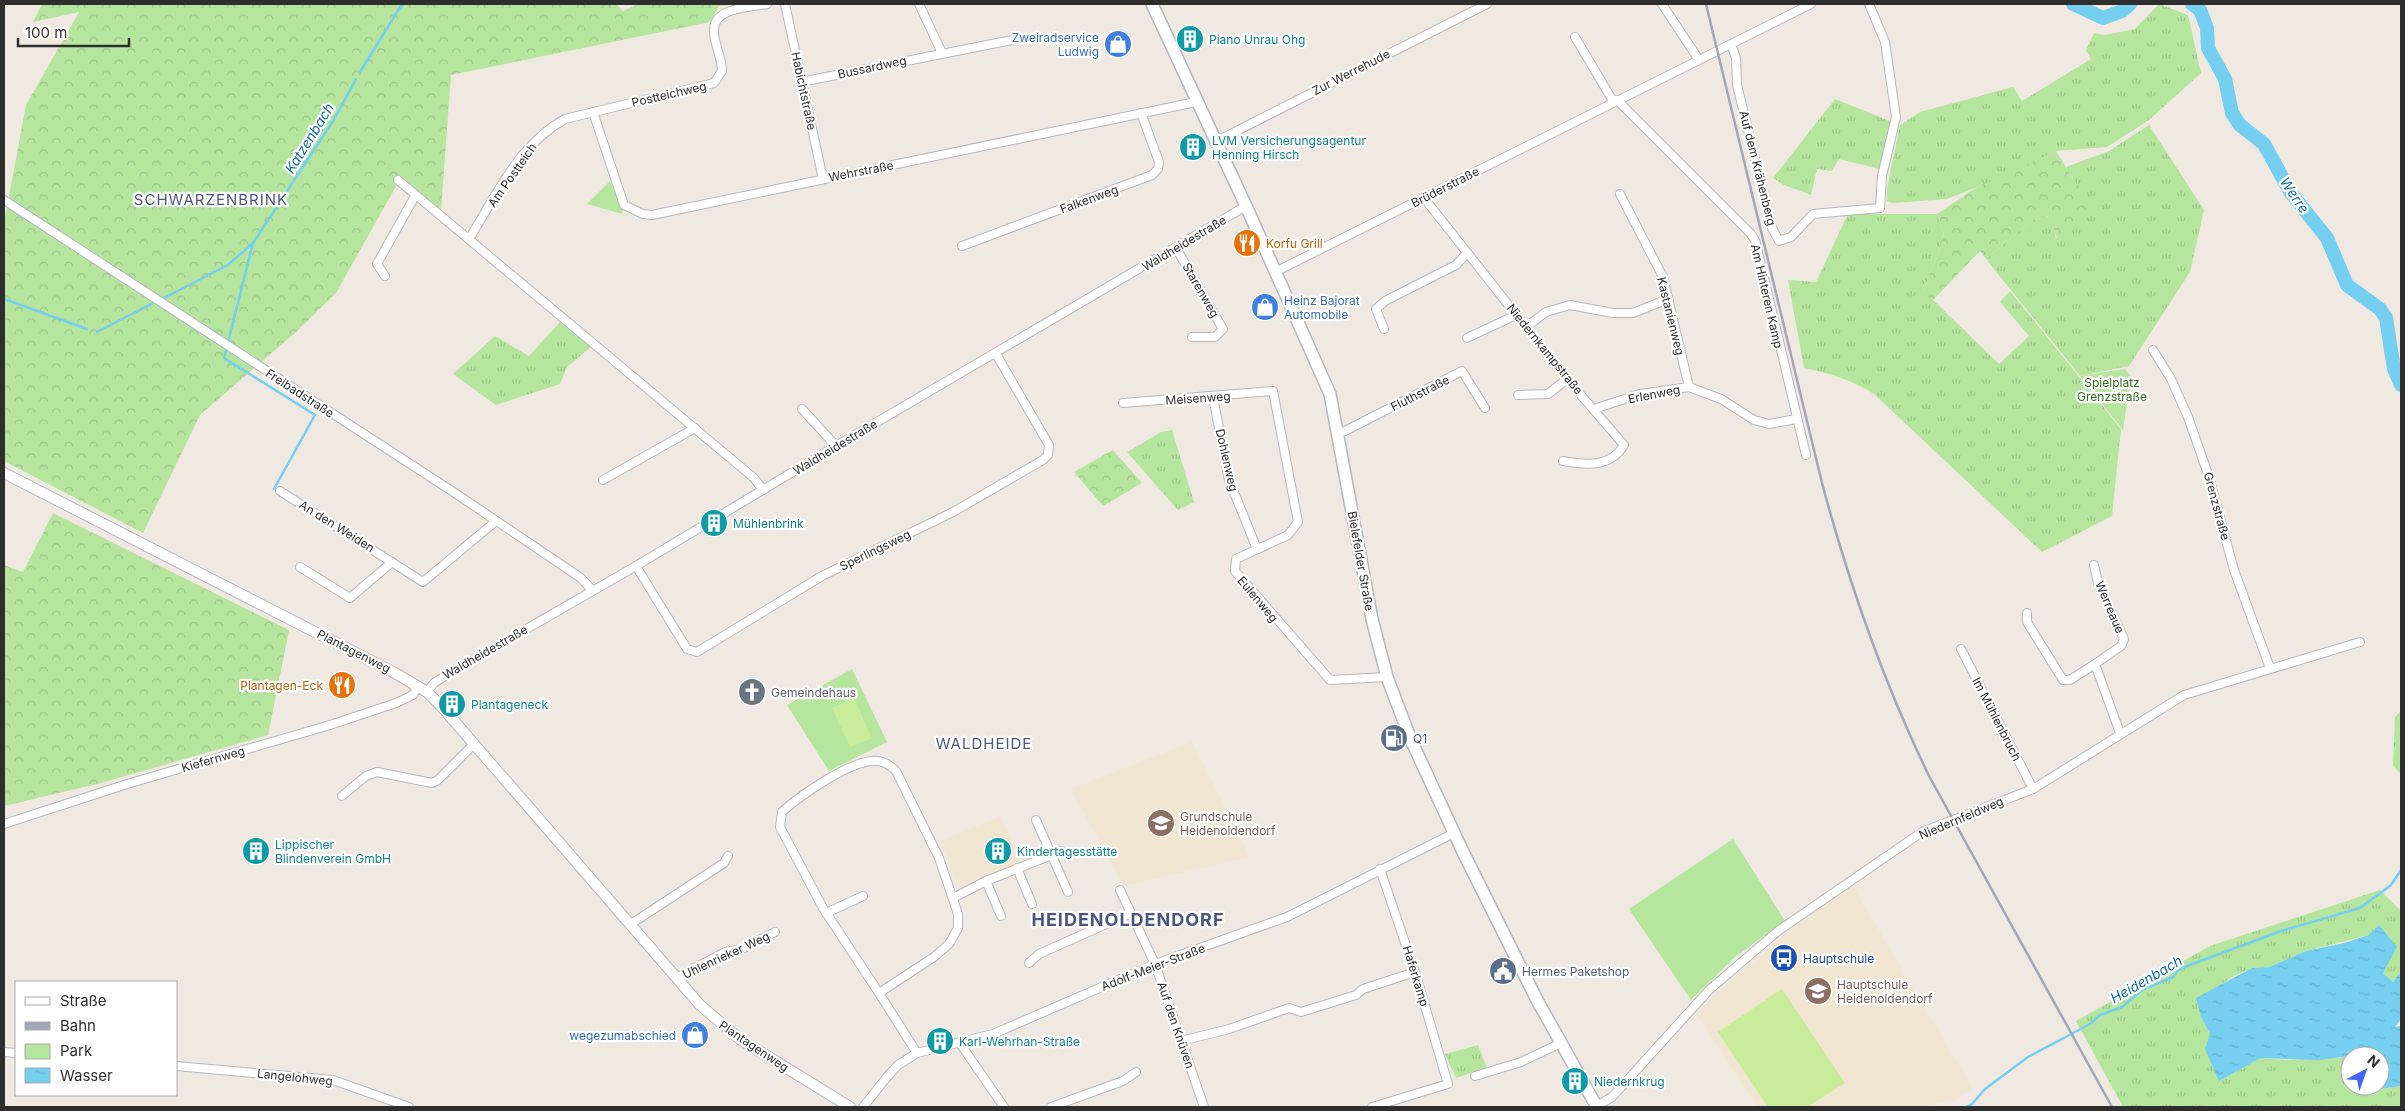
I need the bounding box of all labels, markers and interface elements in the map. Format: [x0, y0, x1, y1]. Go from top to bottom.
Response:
scale bar [18, 15, 129, 47]
text: 100 m [25, 23, 67, 42]
building icon: Piano Unrau Ohg [1175, 24, 1205, 54]
shop icon: Zweiradservice Ludwig [1103, 29, 1133, 59]
place label: Zweiradservice Ludwig [1012, 30, 1099, 59]
place label: Piano Unrau Ohg [1209, 32, 1305, 47]
street label: Zur Werrehude [1310, 46, 1392, 98]
street label: Habichtstraße [788, 51, 820, 131]
street label: Bussardweg [836, 52, 908, 82]
street label: Postteichweg [630, 78, 708, 110]
water label: Katzenbach [281, 100, 337, 176]
street label: Auf dem Krähenberg [1736, 109, 1780, 227]
building icon: LVM Versicherungsagentur Henning Hirsch [1178, 132, 1208, 162]
place label: LVM Versicherungsagentur Henning Hirsch [1212, 133, 1366, 162]
street label: Am Postteich [484, 140, 540, 210]
street label: Wehrstraße [827, 157, 895, 185]
street label: Brüderstraße [1409, 163, 1481, 211]
water label: Werre [2277, 174, 2313, 216]
street label: Falkenweg [1058, 182, 1120, 216]
district label: SCHWARZENBRINK [134, 190, 288, 209]
street label: Waldheidestraße [1139, 212, 1229, 274]
restaurant icon: Korfu Grill [1232, 228, 1262, 258]
place label: Korfu Grill [1266, 236, 1323, 251]
street label: Am Hinteren Kamp [1748, 243, 1786, 349]
street label: Starenweg [1179, 260, 1223, 320]
street label: Kastanienweg [1654, 275, 1688, 357]
shop icon: Heinz Bajorat Automobile [1250, 292, 1280, 322]
place label: Heinz Bajorat Automobile [1284, 293, 1360, 322]
street label: Niedernkampstraße [1504, 301, 1586, 397]
street label: Freibadstraße [263, 365, 337, 421]
street label: Fluthstraße [1388, 372, 1452, 414]
park label: Spielplatz Grenzstraße [2077, 375, 2147, 404]
street label: Erlenweg [1627, 382, 1681, 406]
street label: Meisenweg [1165, 388, 1231, 408]
street label: Waldheidestraße [790, 416, 880, 478]
street label: Dohlenweg [1213, 427, 1241, 493]
street label: Grenzstraße [2201, 470, 2233, 542]
street label: An den Weiden [297, 497, 377, 555]
building icon: Mühlenbrink [699, 508, 729, 538]
street label: Bielefelder Straße [1345, 510, 1377, 612]
place label: Mühlenbrink [733, 516, 804, 531]
street label: Sperlingsweg [837, 526, 913, 574]
street label: Eulenweg [1234, 573, 1282, 625]
street label: Werreaue [2092, 579, 2128, 635]
street label: Waldheidestraße [440, 622, 530, 682]
street label: Plantagenweg [315, 626, 393, 676]
restaurant icon: Plantagen-Eck [327, 670, 357, 700]
street label: Im Mühlenbruch [1969, 675, 2025, 763]
church icon: Gemeindehaus [737, 677, 767, 707]
place label: Plantagen-Eck [240, 678, 323, 693]
place label: Gemeindehaus [771, 685, 856, 700]
building icon: Plantageneck [437, 689, 467, 719]
place label: Plantageneck [471, 697, 548, 712]
fuel station icon: Q1 [1379, 723, 1409, 753]
place label: Q1 [1413, 731, 1427, 746]
district label: WALDHEIDE [936, 734, 1032, 753]
street label: Kiefernweg [180, 743, 246, 775]
street label: Niedernfeldweg [1916, 793, 2006, 843]
school or university icon: Grundschule Heidenoldendorf [1146, 808, 1176, 838]
place label: Grundschule Heidenoldendorf [1180, 809, 1276, 838]
building icon: Lippischer Blindenverein GmbH [241, 836, 271, 866]
building icon: Kindertagesstätte [983, 836, 1013, 866]
place label: Lippischer Blindenverein GmbH [275, 837, 391, 866]
place label: Kindertagesstätte [1017, 844, 1117, 859]
district label: HEIDENOLDENDORF [1031, 909, 1225, 930]
street label: Uhlenrieker Weg [680, 928, 772, 982]
street label: Adolf-Meier-Straße [1099, 940, 1207, 994]
bus stop icon: Hauptschule [1769, 943, 1799, 973]
street label: Haferkamp [1400, 944, 1432, 1008]
place label: Hauptschule [1803, 951, 1874, 966]
water label: Heidenbach [2107, 952, 2185, 1006]
public building icon: Hermes Paketshop [1488, 956, 1518, 986]
place label: Hermes Paketshop [1522, 964, 1629, 979]
school or university icon: Hauptschule Heidenoldendorf [1803, 976, 1833, 1006]
place label: Hauptschule Heidenoldendorf [1837, 977, 1933, 1006]
street label: Auf den Knüven [1154, 980, 1198, 1070]
legend [15, 981, 178, 1096]
text: Straße [60, 991, 107, 1010]
text: Bahn [60, 1016, 96, 1035]
street label: Plantagenweg [716, 1017, 792, 1075]
shop icon: wegezumabschied [680, 1020, 710, 1050]
building icon: Karl-Wehrhan-Straße [925, 1026, 955, 1056]
place label: wegezumabschied [569, 1028, 676, 1043]
place label: Karl-Wehrhan-Straße [959, 1034, 1080, 1049]
text: Park [60, 1041, 93, 1060]
north arrow [2340, 1046, 2390, 1096]
text: N [2364, 1051, 2383, 1071]
text: Wasser [60, 1066, 113, 1085]
street label: Langelohweg [256, 1066, 334, 1088]
building icon: Niedernkrug [1560, 1066, 1590, 1096]
place label: Niedernkrug [1594, 1074, 1665, 1089]

